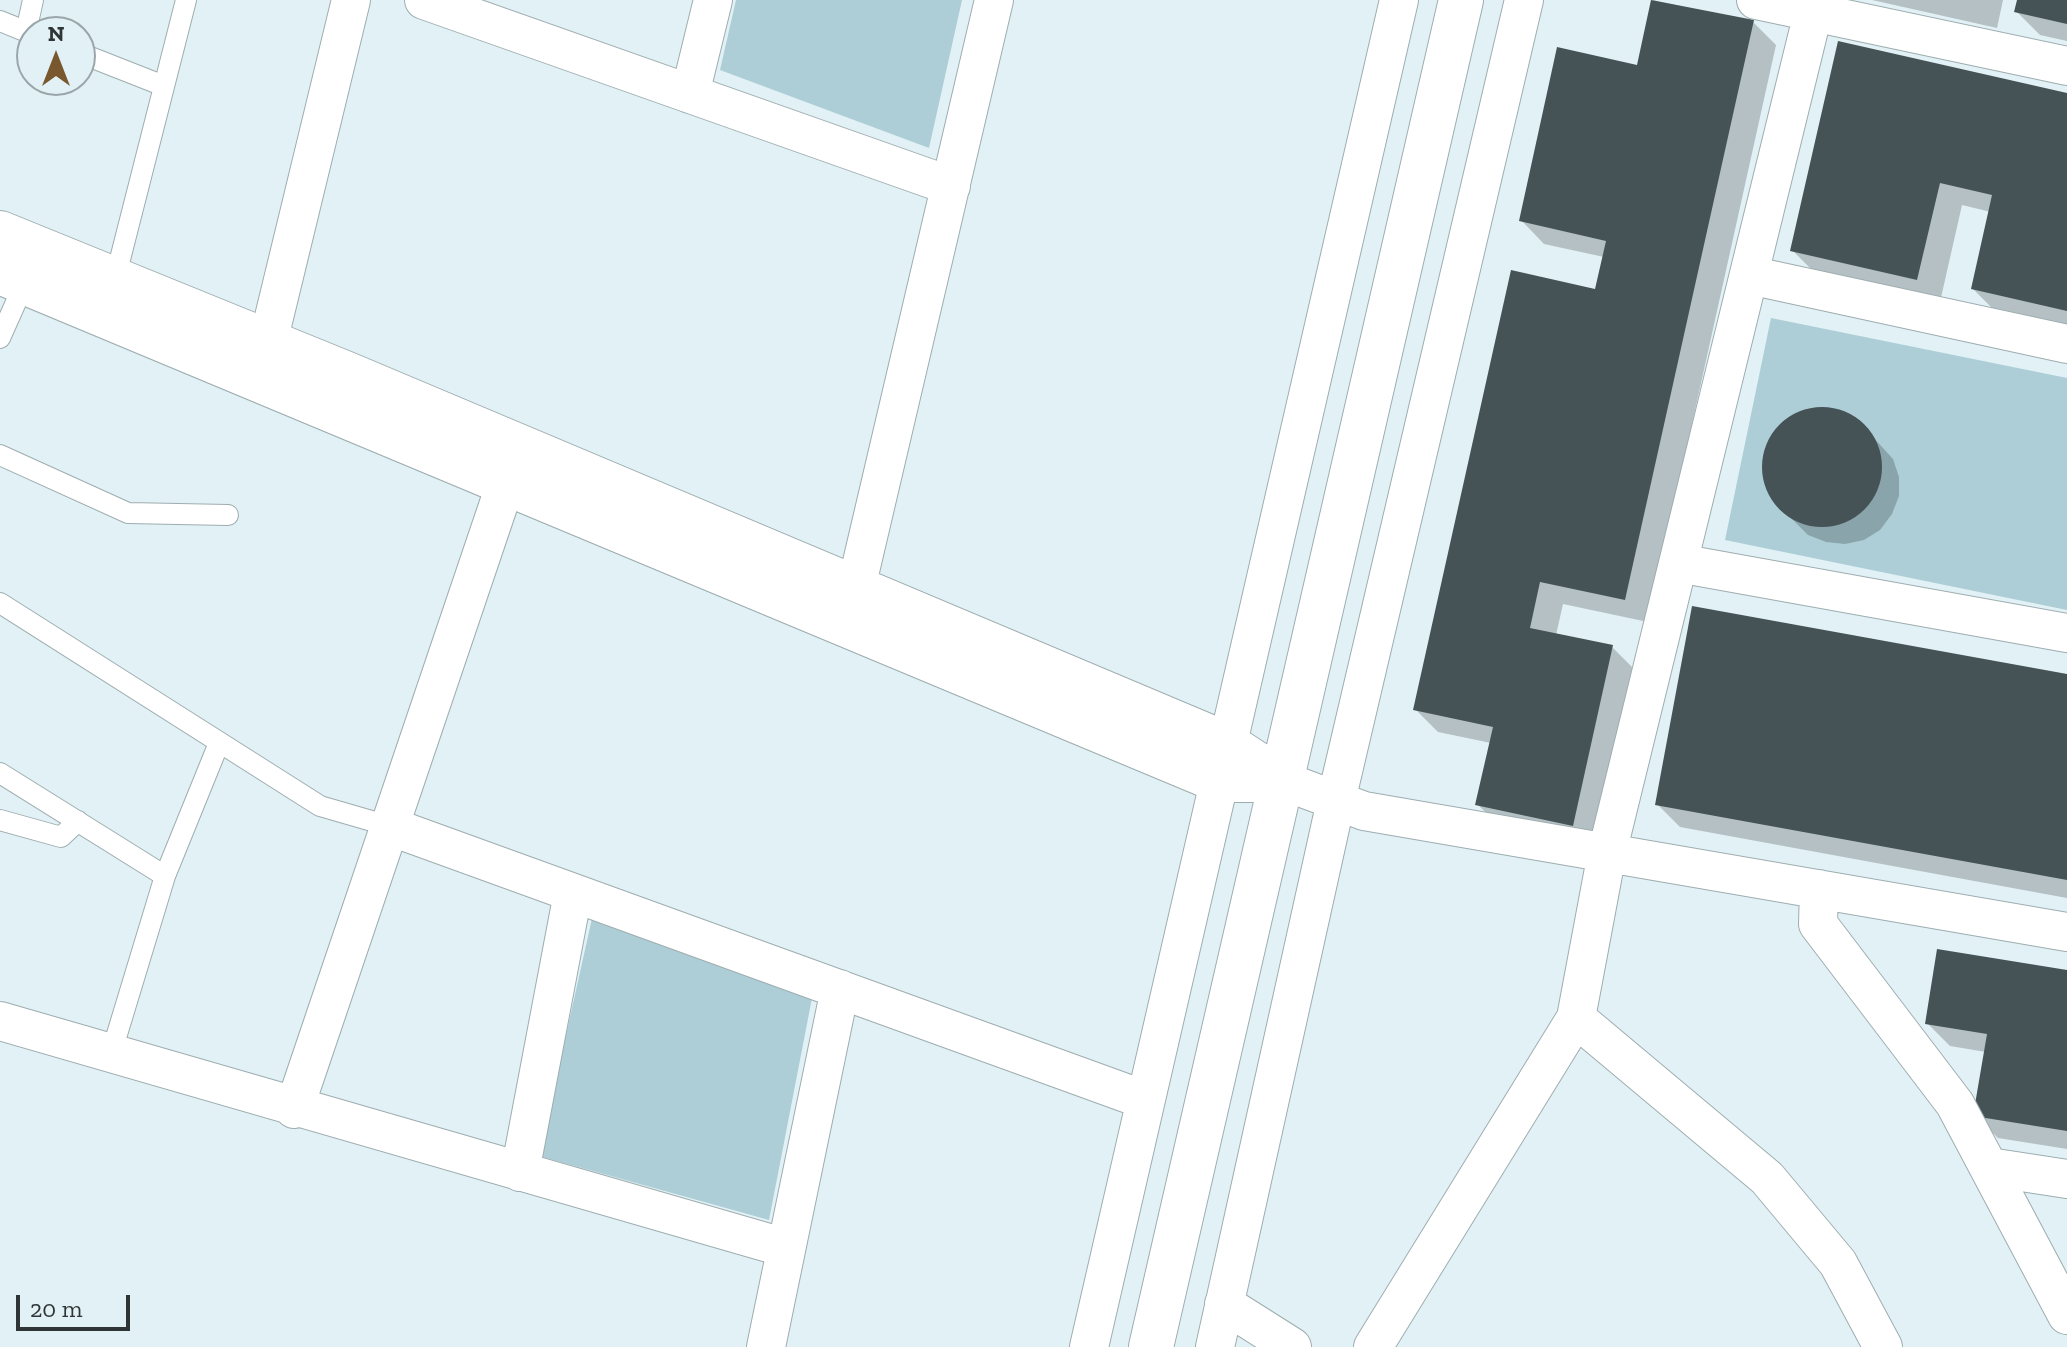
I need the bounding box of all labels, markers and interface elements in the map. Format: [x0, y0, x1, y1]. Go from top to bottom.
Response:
north arrow [16, 16, 96, 96]
text: N [48, 20, 64, 47]
scale bar [20, 1279, 134, 1329]
text: 20 m [30, 1294, 82, 1323]

